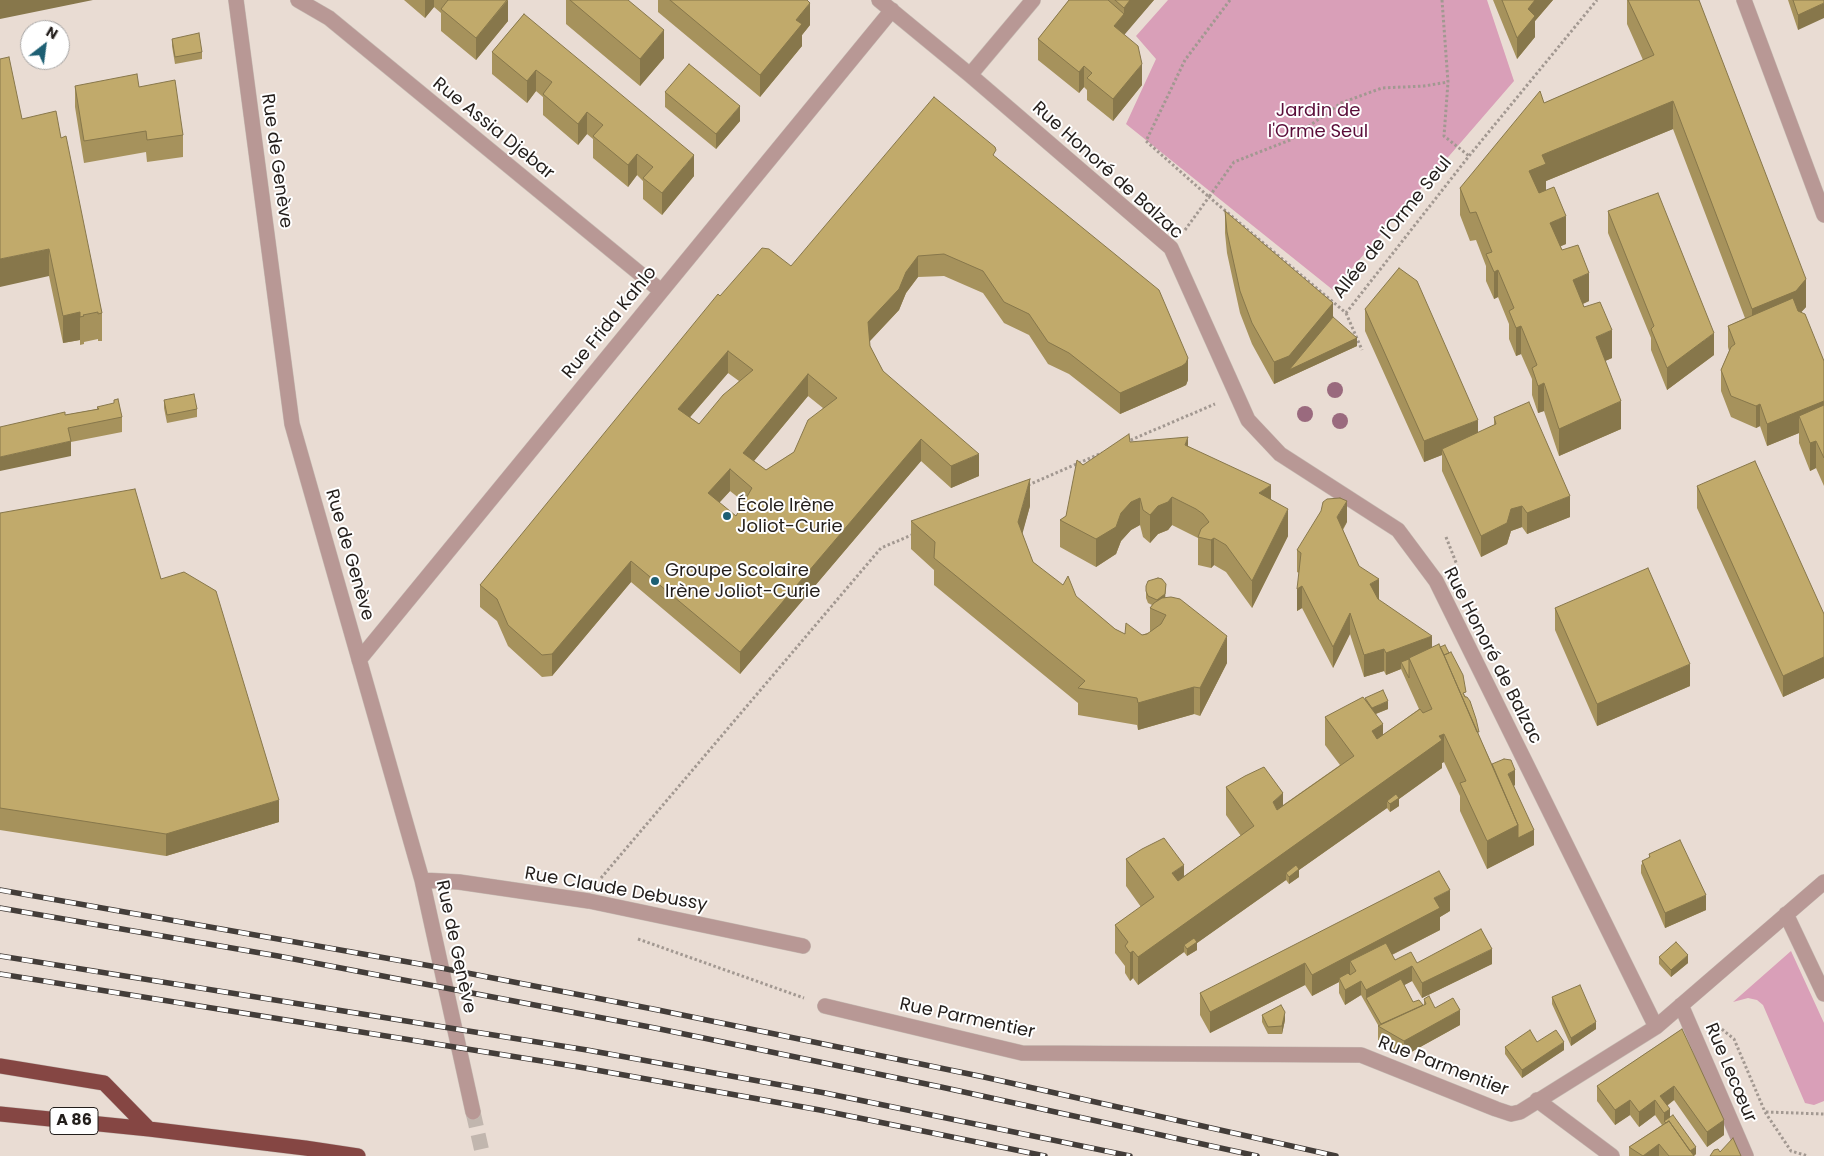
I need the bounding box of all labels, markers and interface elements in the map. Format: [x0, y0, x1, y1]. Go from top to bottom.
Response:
north arrow [20, 20, 70, 70]
text: N [42, 22, 62, 44]
street label: Rue Assia Djebar [428, 73, 558, 185]
street label: Rue de Genève [256, 92, 296, 230]
street label: Rue Honoré de Balzac [1027, 98, 1187, 244]
park label: Jardin de l'Orme Seul [1268, 100, 1368, 142]
street label: Allée de l'Orme Seul [1329, 153, 1457, 303]
street label: Rue Frida Kahlo [558, 263, 662, 383]
street label: Rue de Genève [320, 487, 378, 623]
place label: École Irène Joliot-Curie [737, 495, 843, 538]
marker: École Irène Joliot-Curie [721, 510, 733, 522]
place label: Groupe Scolaire Irène Joliot-Curie [665, 560, 820, 602]
street label: Rue Honoré de Balzac [1438, 564, 1546, 748]
marker: Groupe Scolaire Irène Joliot-Curie [649, 575, 661, 587]
street label: Rue Claude Debussy [523, 863, 709, 917]
street label: Rue de Genève [430, 878, 480, 1016]
street label: Rue Parmentier [897, 994, 1037, 1044]
street label: Rue Lecœur [1699, 1020, 1761, 1126]
street label: Rue Parmentier [1375, 1032, 1511, 1102]
road number: A 86 [50, 1108, 98, 1134]

